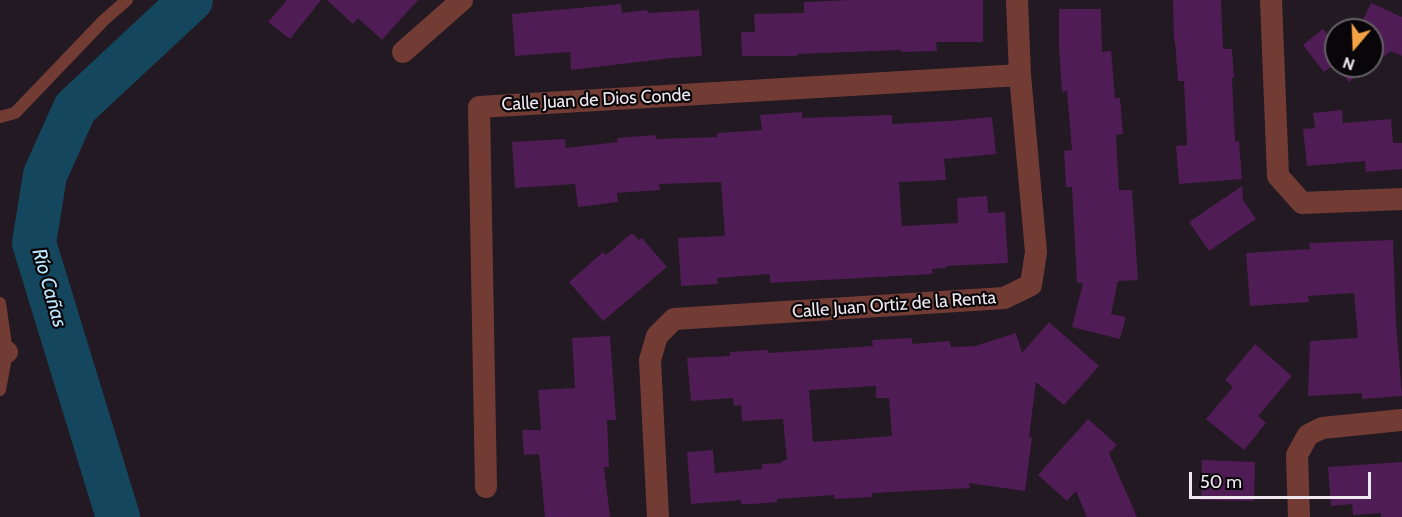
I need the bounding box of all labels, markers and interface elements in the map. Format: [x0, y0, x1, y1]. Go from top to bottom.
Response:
north arrow [1324, 18, 1384, 78]
text: N [1340, 53, 1357, 74]
street label: Calle Juan de Dios Conde [501, 84, 691, 116]
water label: Río Cañas [26, 246, 72, 330]
street label: Calle Juan Ortiz de la Renta [791, 287, 997, 323]
scale bar [1192, 460, 1374, 498]
text: 50 m [1200, 471, 1242, 493]

